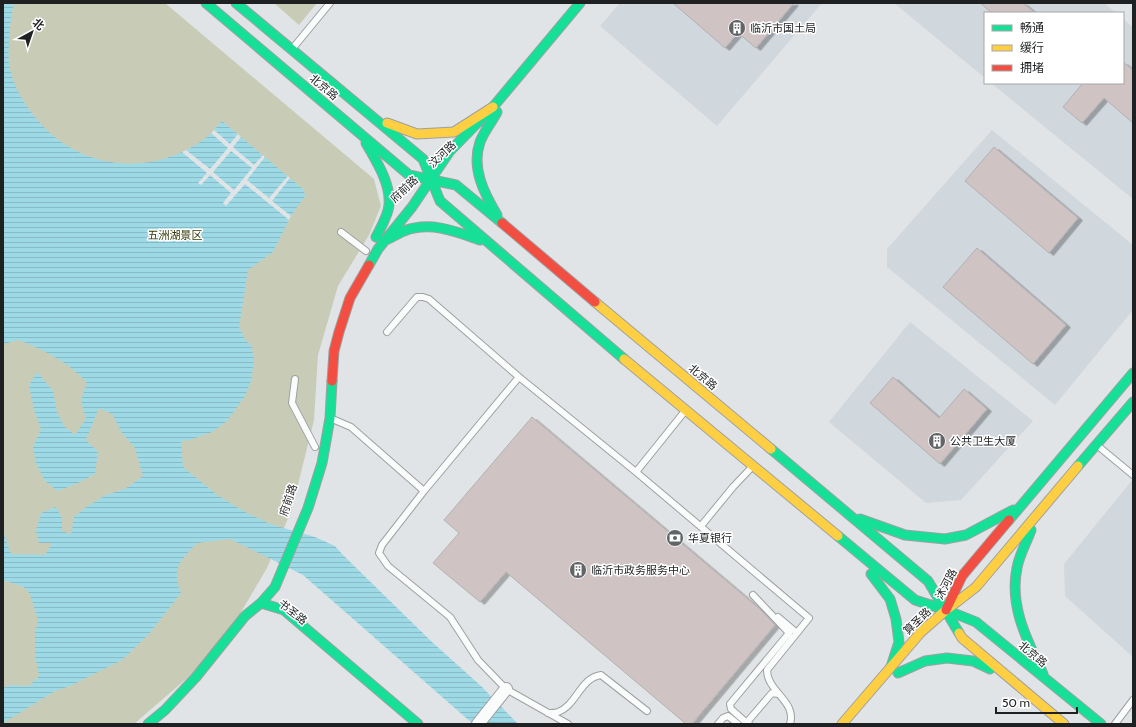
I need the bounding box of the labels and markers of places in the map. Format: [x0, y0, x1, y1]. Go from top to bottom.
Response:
building icon: 临沂市国土局 [727, 18, 747, 38]
place label: 临沂市国土局 [750, 21, 816, 35]
building icon: 公共卫生大厦 [927, 431, 947, 451]
place label: 公共卫生大厦 [950, 434, 1016, 448]
bank icon: 华夏银行 [665, 528, 685, 548]
place label: 华夏银行 [688, 531, 732, 545]
building icon: 临沂市政务服务中心 [568, 560, 588, 580]
place label: 临沂市政务服务中心 [591, 563, 690, 577]

